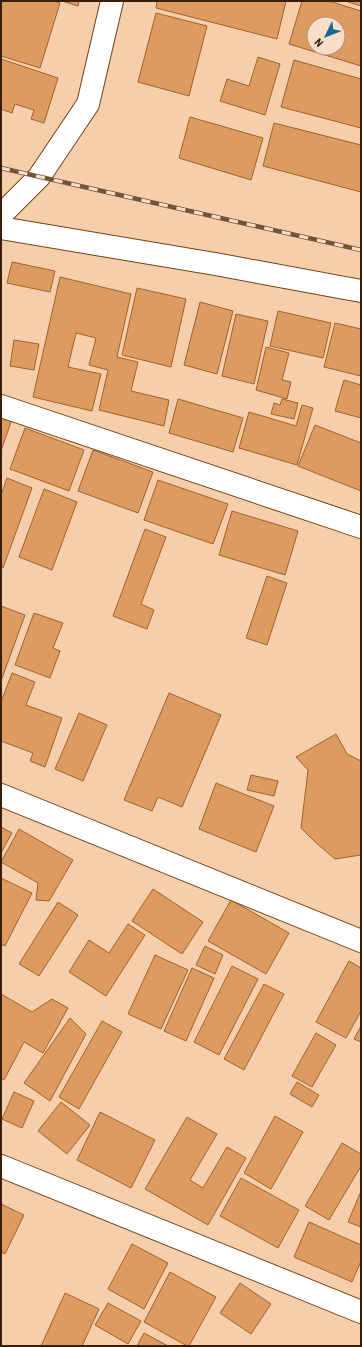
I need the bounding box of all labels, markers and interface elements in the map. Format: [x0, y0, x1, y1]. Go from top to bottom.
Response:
north arrow [306, 16, 346, 56]
text: N [312, 35, 326, 49]

